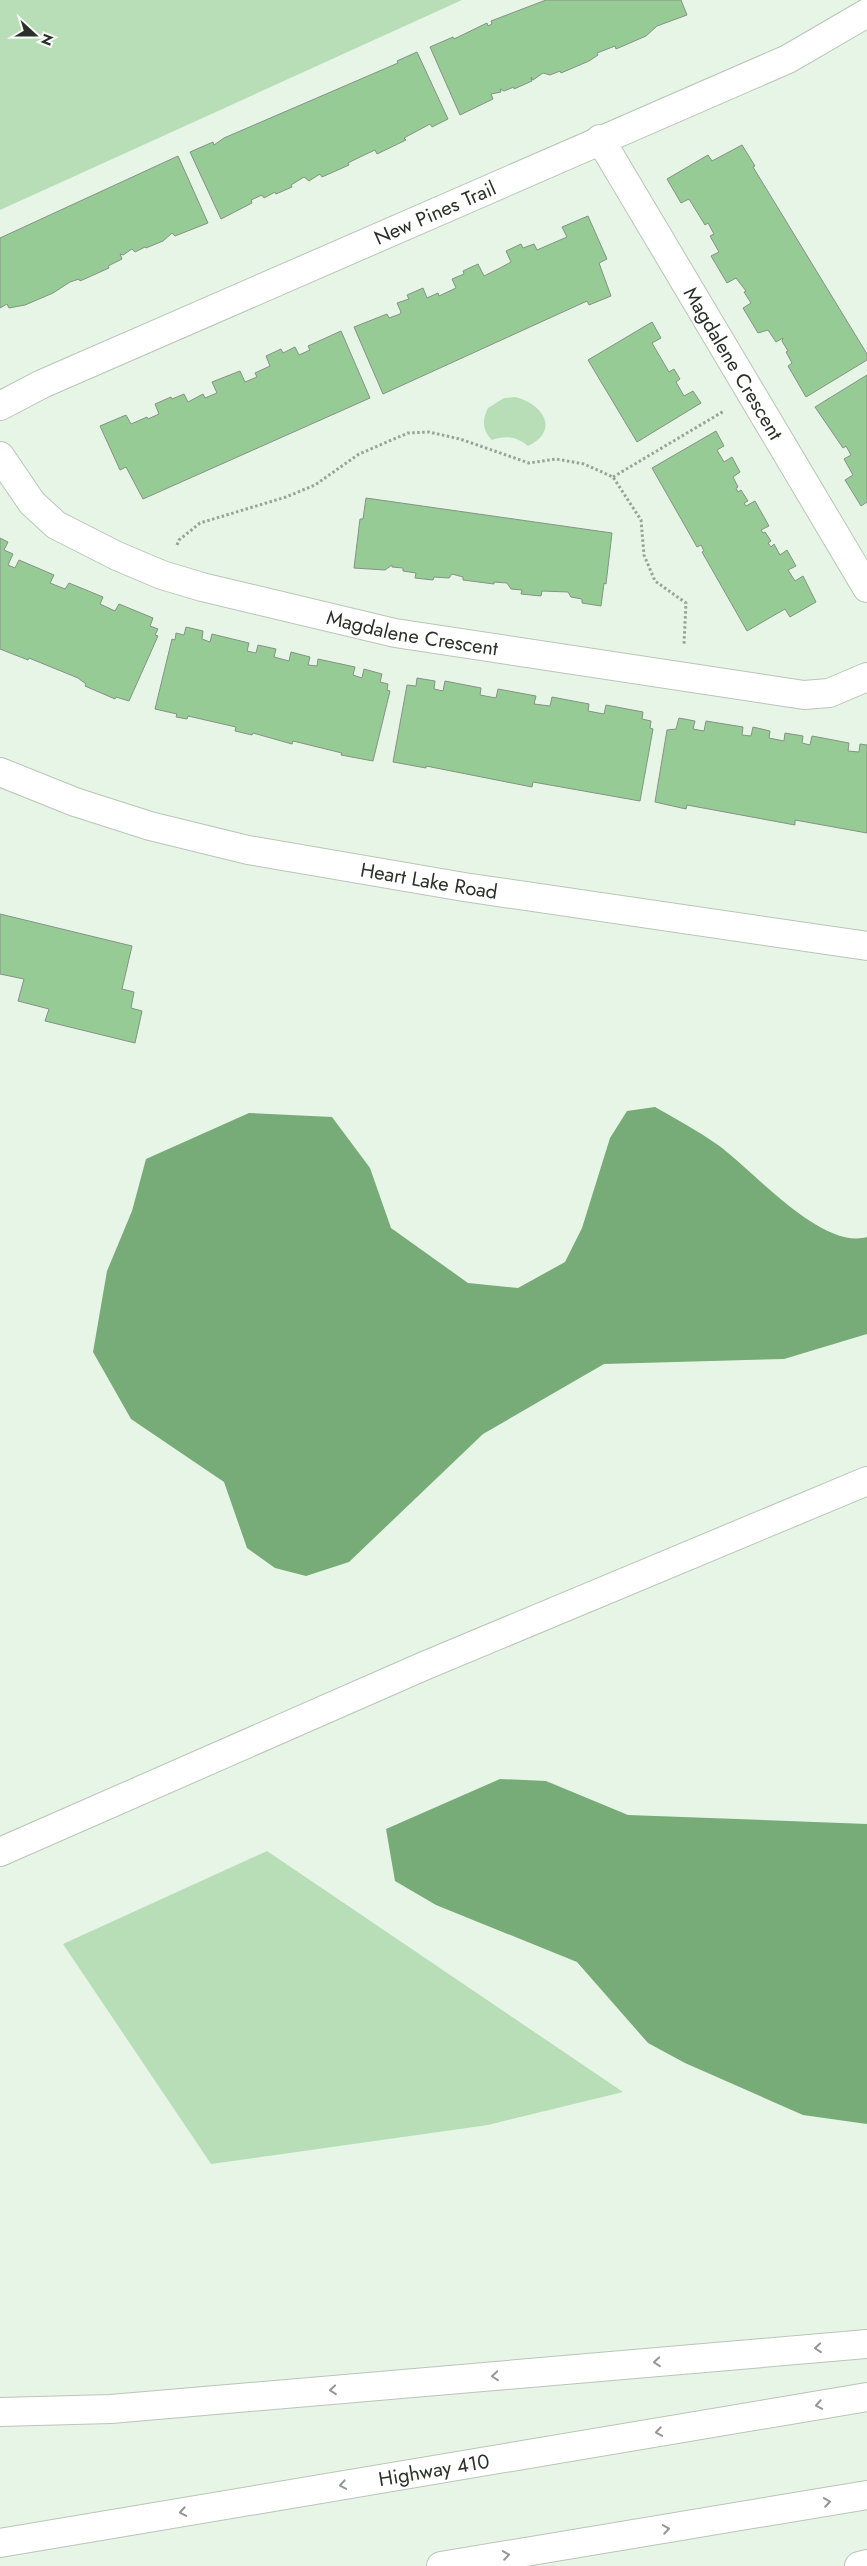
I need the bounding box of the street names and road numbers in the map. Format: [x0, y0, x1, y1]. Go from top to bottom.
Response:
street label: New Pines Trail [370, 174, 501, 253]
street label: Magdalene Crescent [676, 281, 790, 446]
street label: Magdalene Crescent [324, 603, 500, 663]
street label: Heart Lake Road [358, 856, 499, 907]
street label: Highway 410 [376, 2447, 492, 2494]

